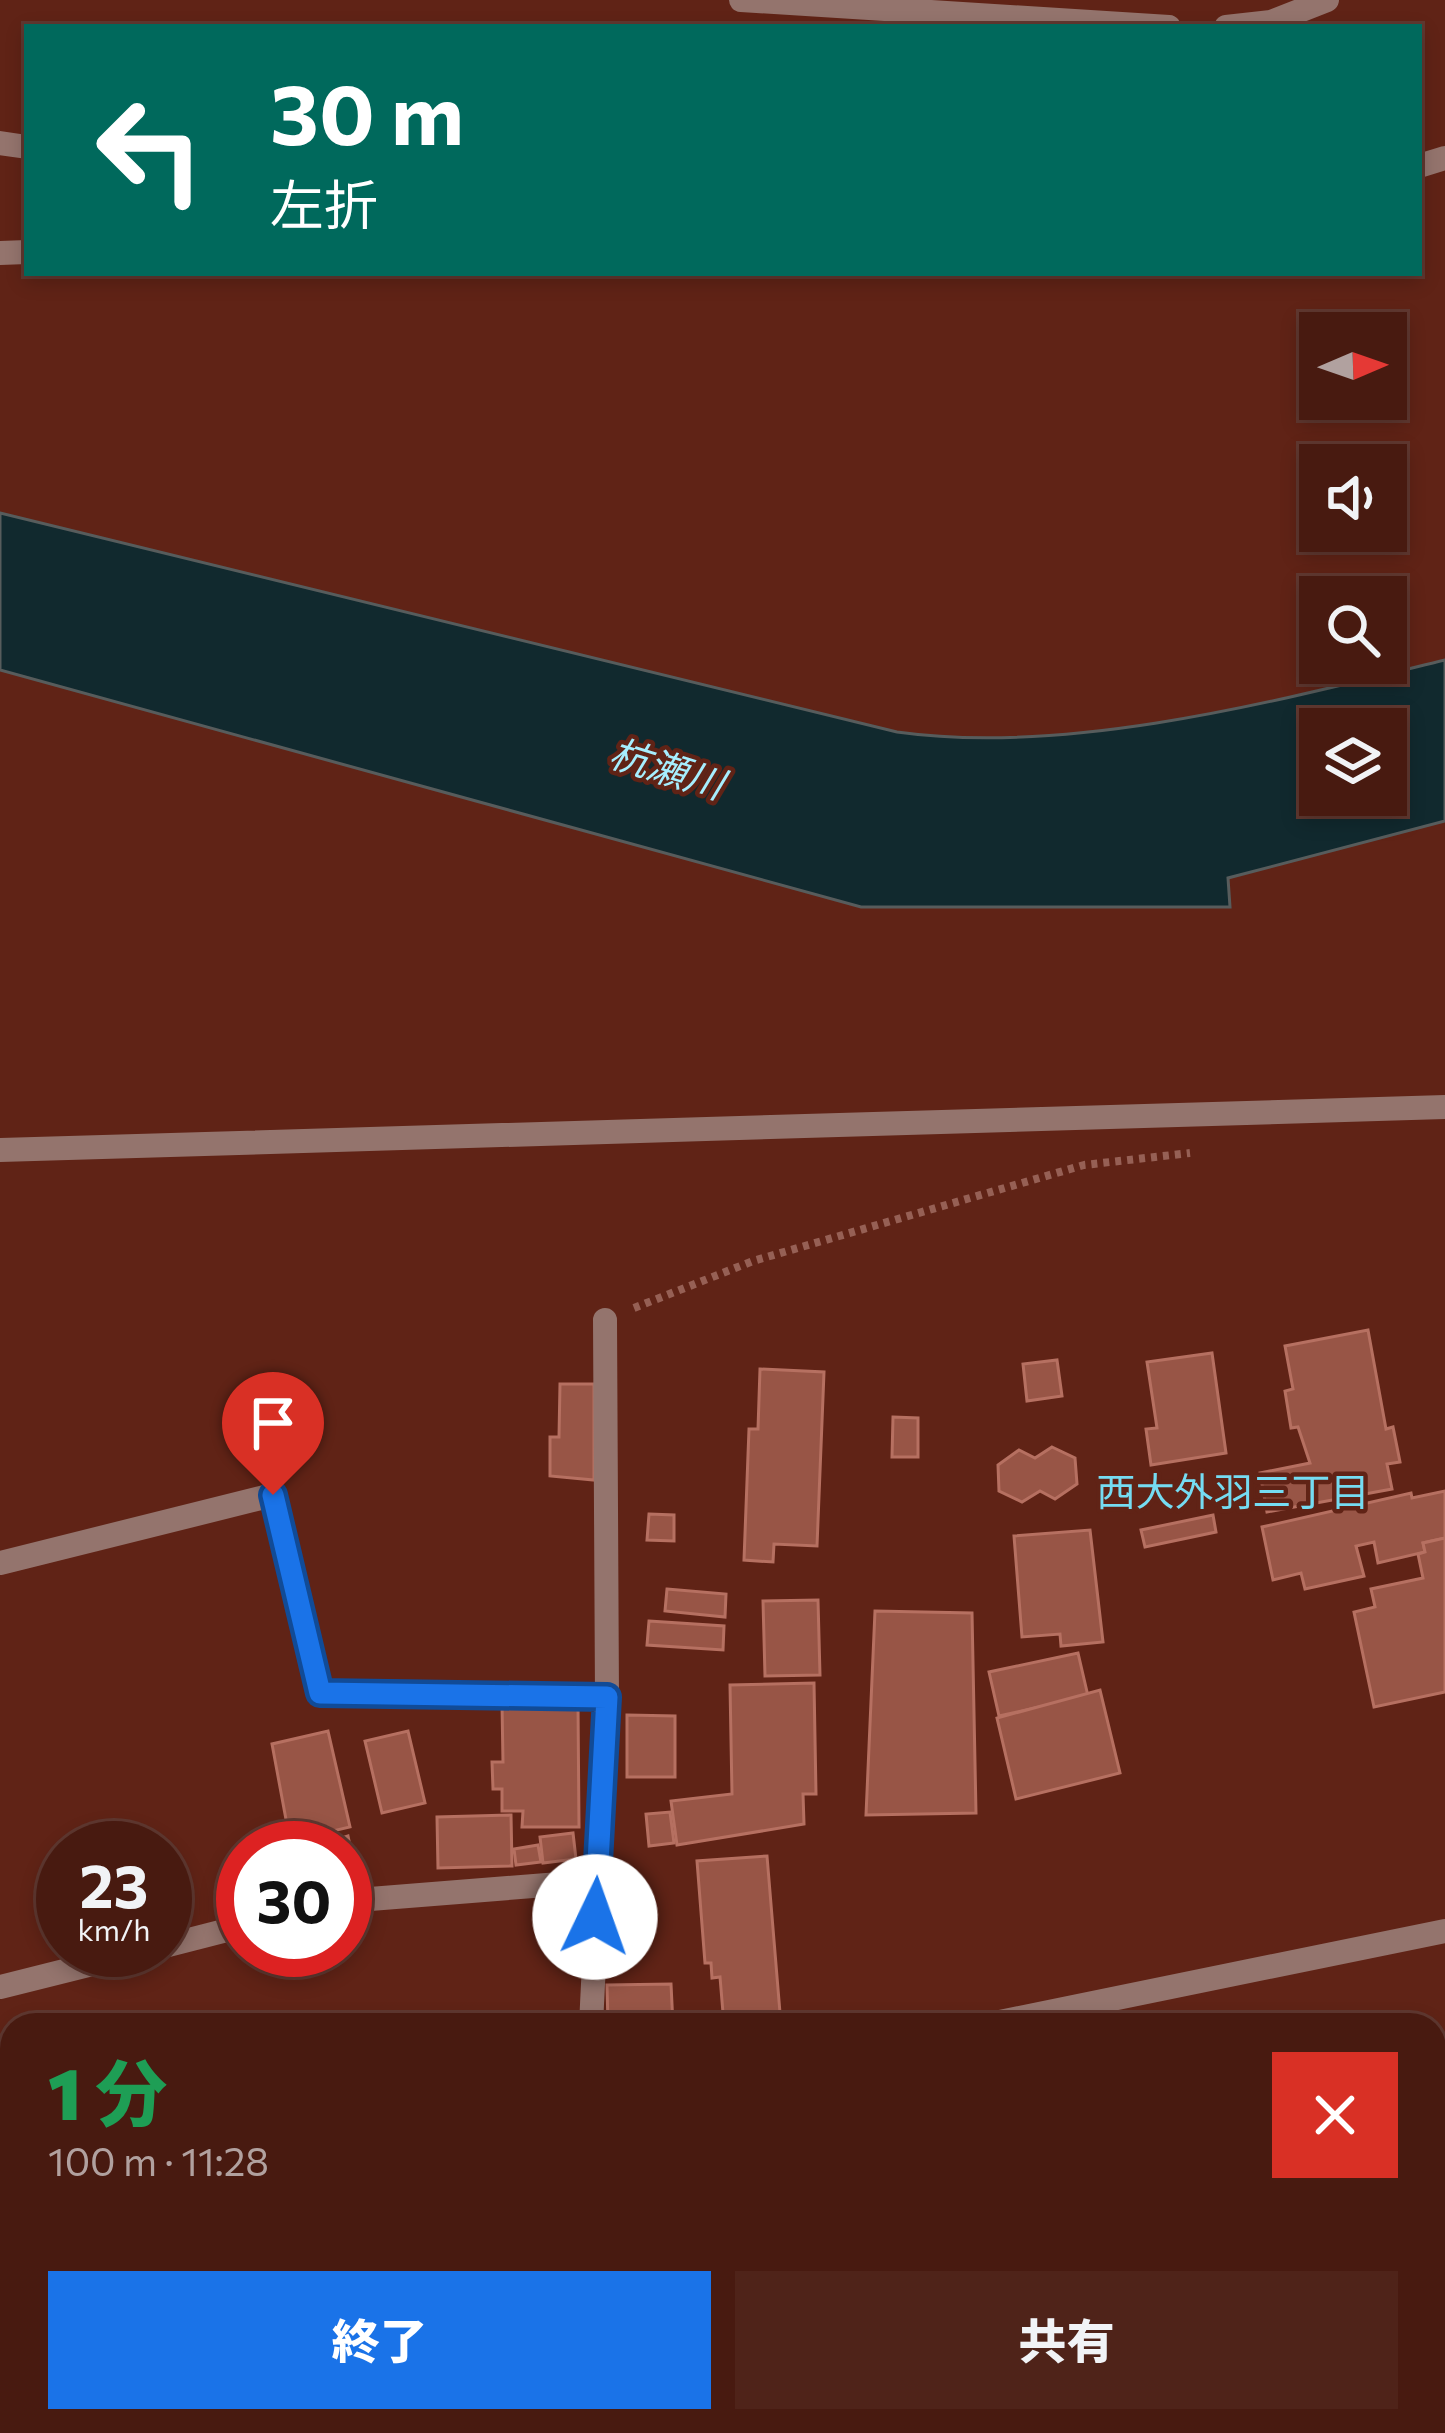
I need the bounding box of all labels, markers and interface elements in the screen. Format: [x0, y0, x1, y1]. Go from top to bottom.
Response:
text: 30 m [270, 60, 464, 162]
icon: left [72, 72, 228, 228]
text: 左折 [270, 170, 378, 236]
north arrow [1299, 312, 1407, 420]
map controls [1299, 312, 1407, 816]
button: sound [1299, 444, 1407, 552]
button: search [1299, 576, 1407, 684]
button: layers [1299, 708, 1407, 816]
water label: 杭瀬川 [605, 727, 734, 808]
pin [222, 1372, 324, 1495]
icon: arrive [240, 1390, 306, 1456]
district label: 西大外羽三丁目 [1096, 1466, 1370, 1514]
speed limit sign: 30 [216, 1821, 372, 1977]
text: 23 [79, 1847, 149, 1920]
position arrow [532, 1854, 658, 1980]
text: km/h [78, 1910, 150, 1947]
text: 1 分 [48, 2047, 167, 2135]
button: close [1272, 2052, 1398, 2178]
text: 100 m · 11:28 [48, 2136, 269, 2184]
button: 終了 [48, 2271, 711, 2409]
button: 共有 [735, 2271, 1398, 2409]

